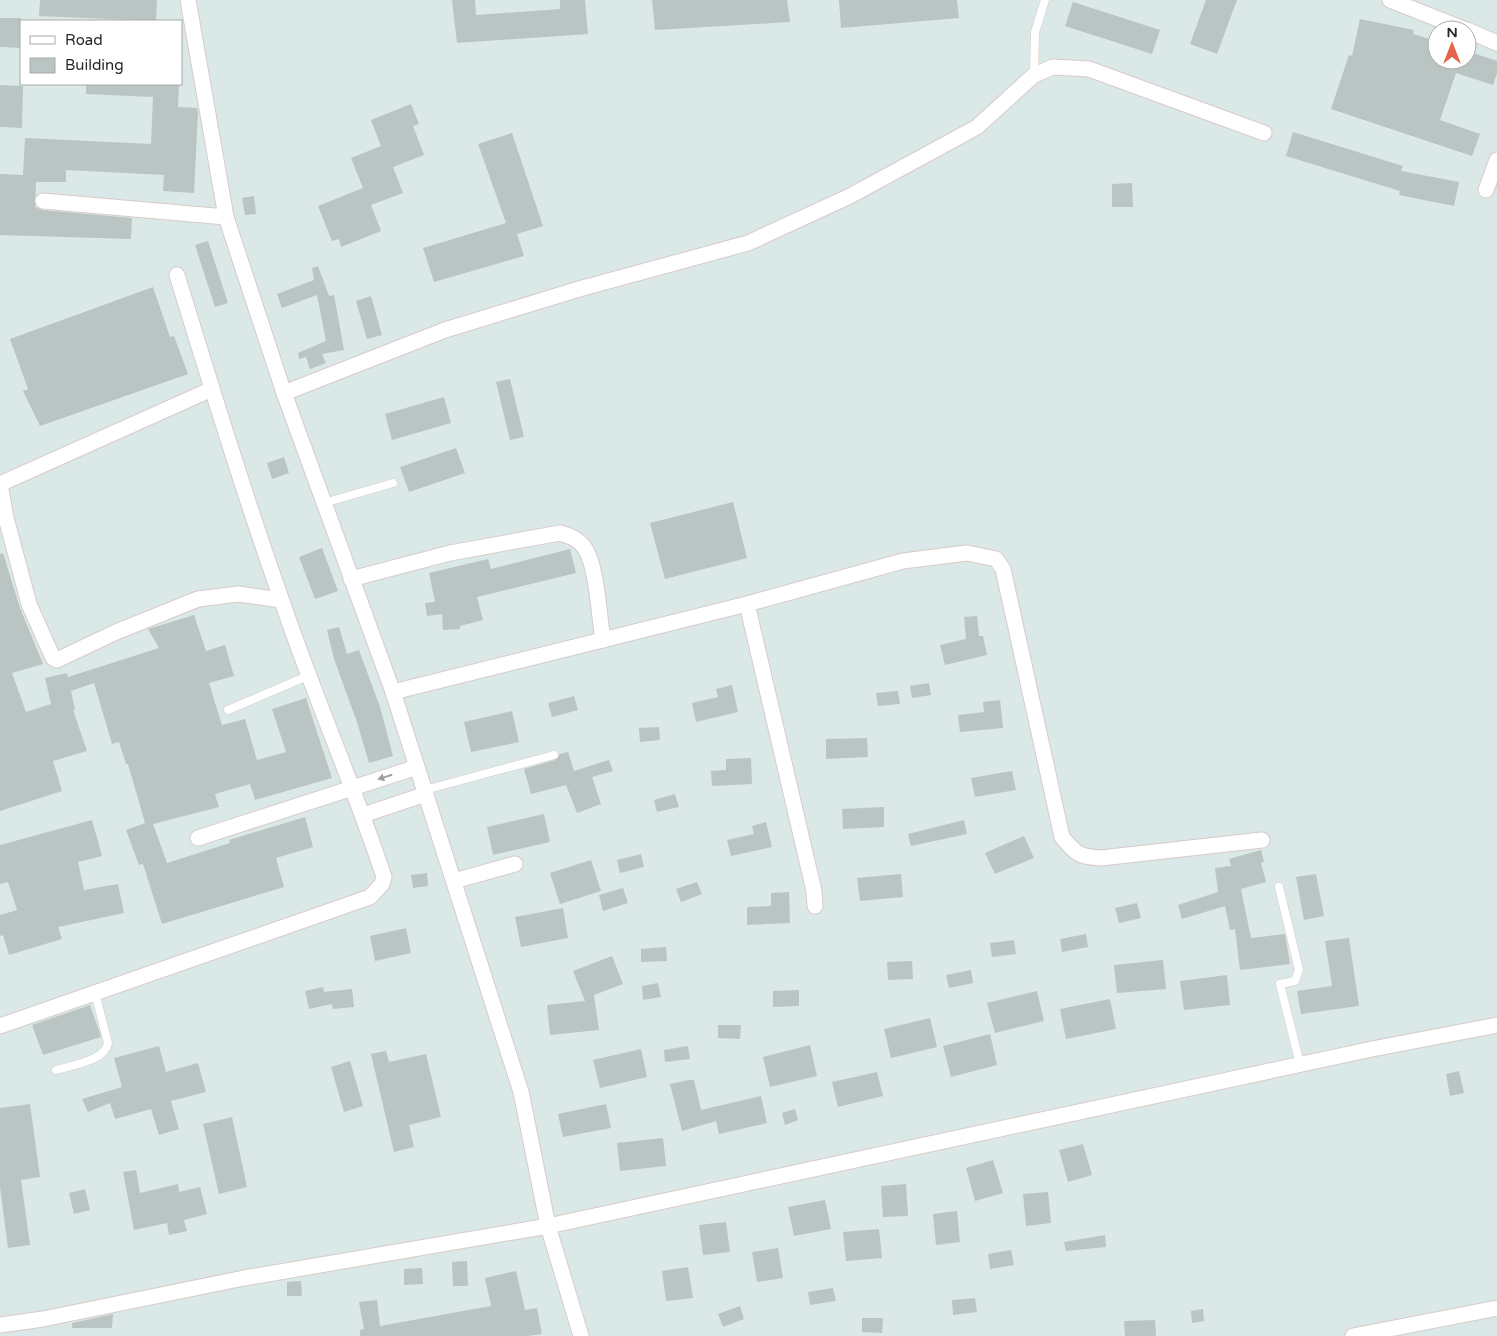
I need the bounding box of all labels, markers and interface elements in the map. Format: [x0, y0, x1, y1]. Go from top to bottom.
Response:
legend [20, 20, 182, 85]
north arrow [1427, 20, 1477, 70]
text: N [1446, 24, 1458, 41]
text: Road [65, 31, 103, 49]
text: Building [65, 56, 124, 74]
one-way arrow [378, 774, 393, 781]

